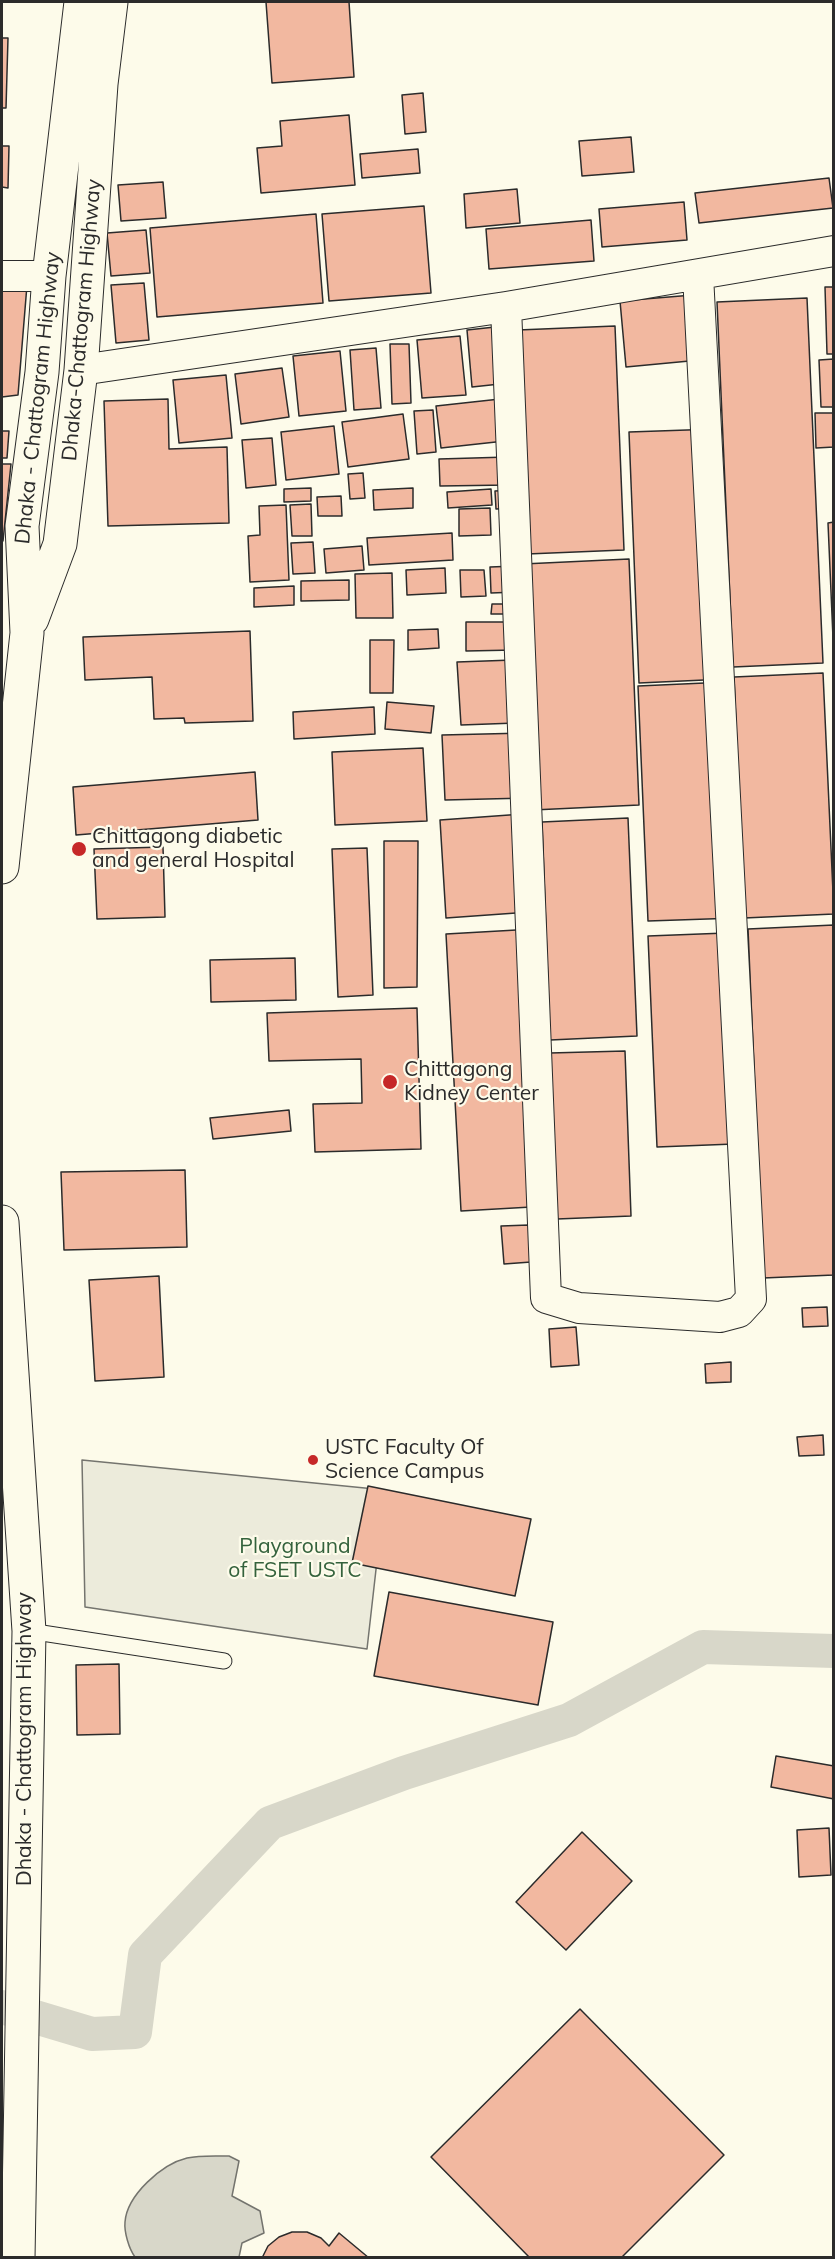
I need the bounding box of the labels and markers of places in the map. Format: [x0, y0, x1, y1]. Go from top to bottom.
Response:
place label: Chittagong diabetic and general Hospital [92, 824, 294, 874]
marker: Chittagong diabetic and general Hospital [70, 840, 88, 858]
place label: Chittagong Kidney Center [404, 1057, 539, 1107]
marker: Chittagong Kidney Center [381, 1073, 399, 1091]
place label: USTC Faculty Of Science Campus [325, 1435, 484, 1485]
marker: USTC Faculty Of Science Campus [306, 1453, 320, 1467]

